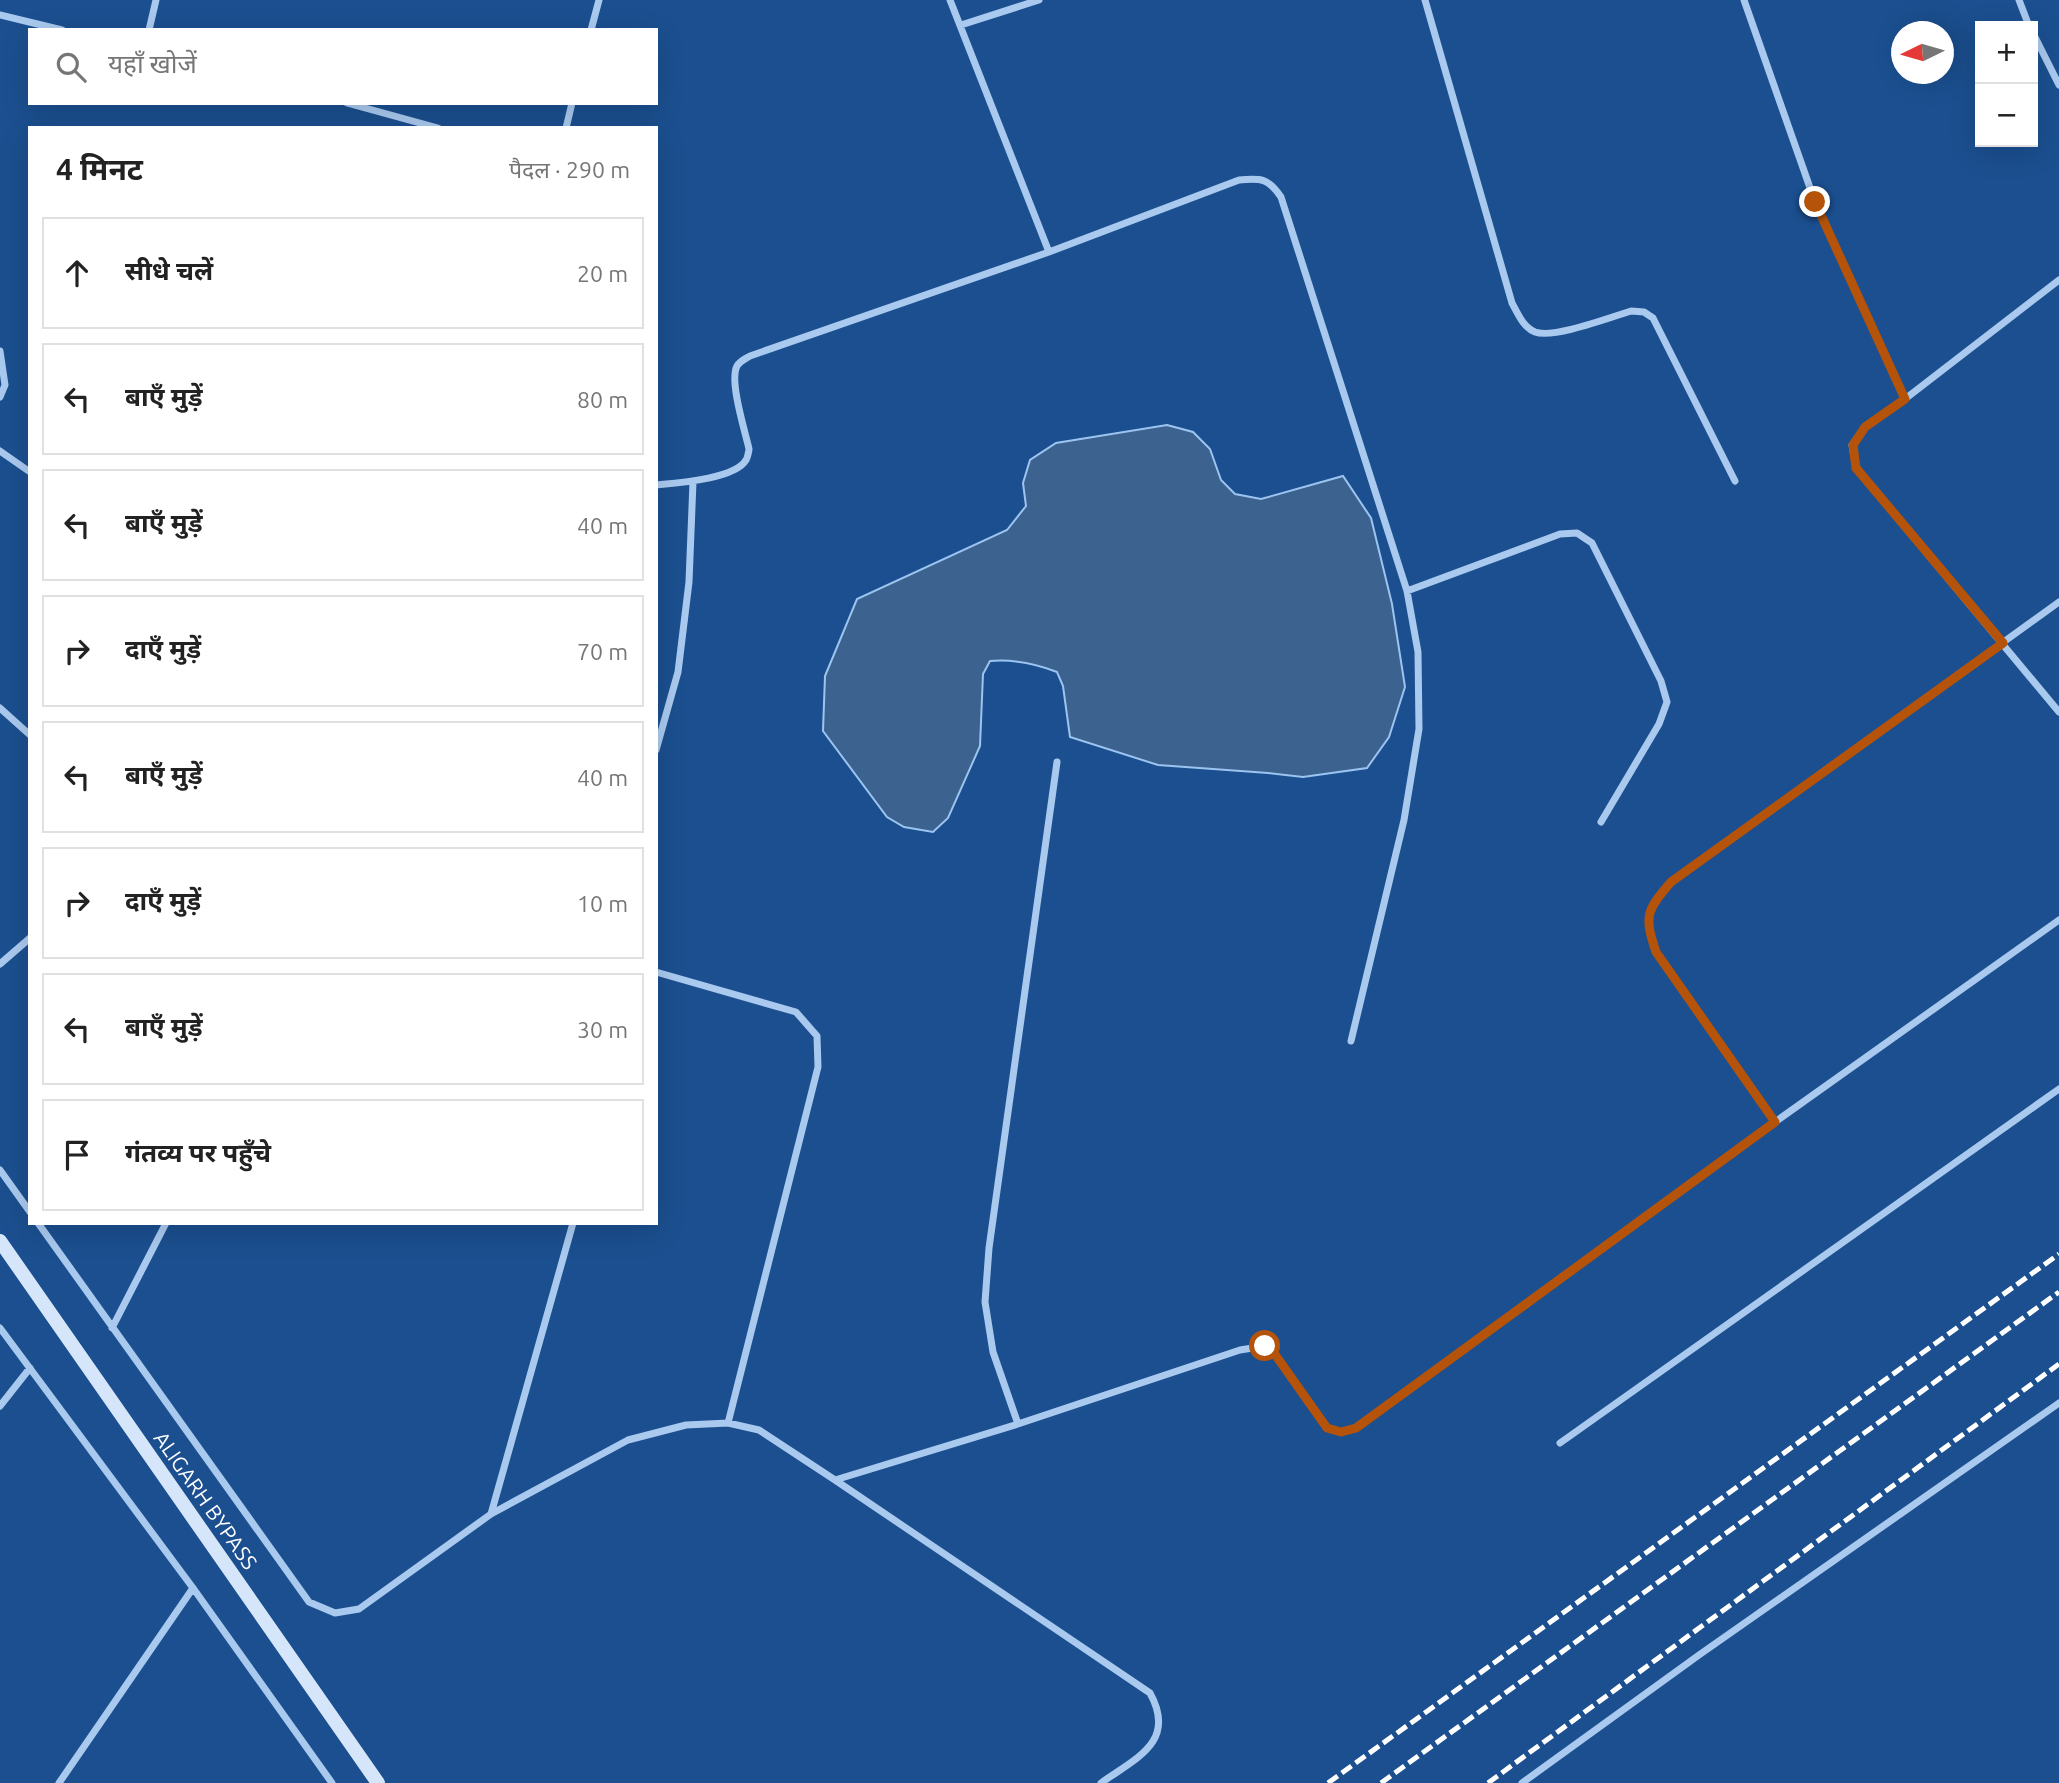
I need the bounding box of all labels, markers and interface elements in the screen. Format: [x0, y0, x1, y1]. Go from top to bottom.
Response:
north arrow [1891, 21, 1954, 84]
map controls [1975, 21, 2038, 147]
button: + [1975, 21, 2038, 84]
search box [28, 28, 658, 105]
icon: search [52, 48, 90, 86]
text: यहाँ खोजें [108, 49, 197, 78]
button: − [1975, 84, 2038, 147]
text: 4 मिनट [56, 152, 143, 186]
text: पैदल · 290 m [509, 157, 630, 182]
route end [1799, 186, 1830, 217]
icon: ahead [58, 254, 96, 292]
text: सीधे चलें [125, 256, 213, 285]
text: 20 m [577, 261, 628, 286]
icon: left [58, 380, 96, 418]
text: बाएँ मुड़ें [125, 382, 202, 411]
text: 80 m [577, 387, 628, 412]
icon: left [58, 506, 96, 544]
text: बाएँ मुड़ें [125, 508, 202, 537]
text: 40 m [577, 513, 628, 538]
icon: right [58, 632, 96, 670]
text: दाएँ मुड़ें [125, 634, 201, 663]
text: 70 m [577, 639, 628, 664]
icon: left [58, 758, 96, 796]
text: बाएँ मुड़ें [125, 760, 202, 789]
text: 40 m [577, 765, 628, 790]
icon: right [58, 884, 96, 922]
text: दाएँ मुड़ें [125, 886, 201, 915]
text: 10 m [577, 891, 628, 916]
icon: left [58, 1010, 96, 1048]
text: बाएँ मुड़ें [125, 1012, 202, 1041]
text: 30 m [577, 1017, 628, 1042]
icon: arrive [58, 1136, 96, 1174]
text: गंतव्य पर पहुँचे [125, 1138, 271, 1167]
route start [1249, 1330, 1280, 1361]
street label: ALIGARH BYPASS [150, 1426, 262, 1574]

